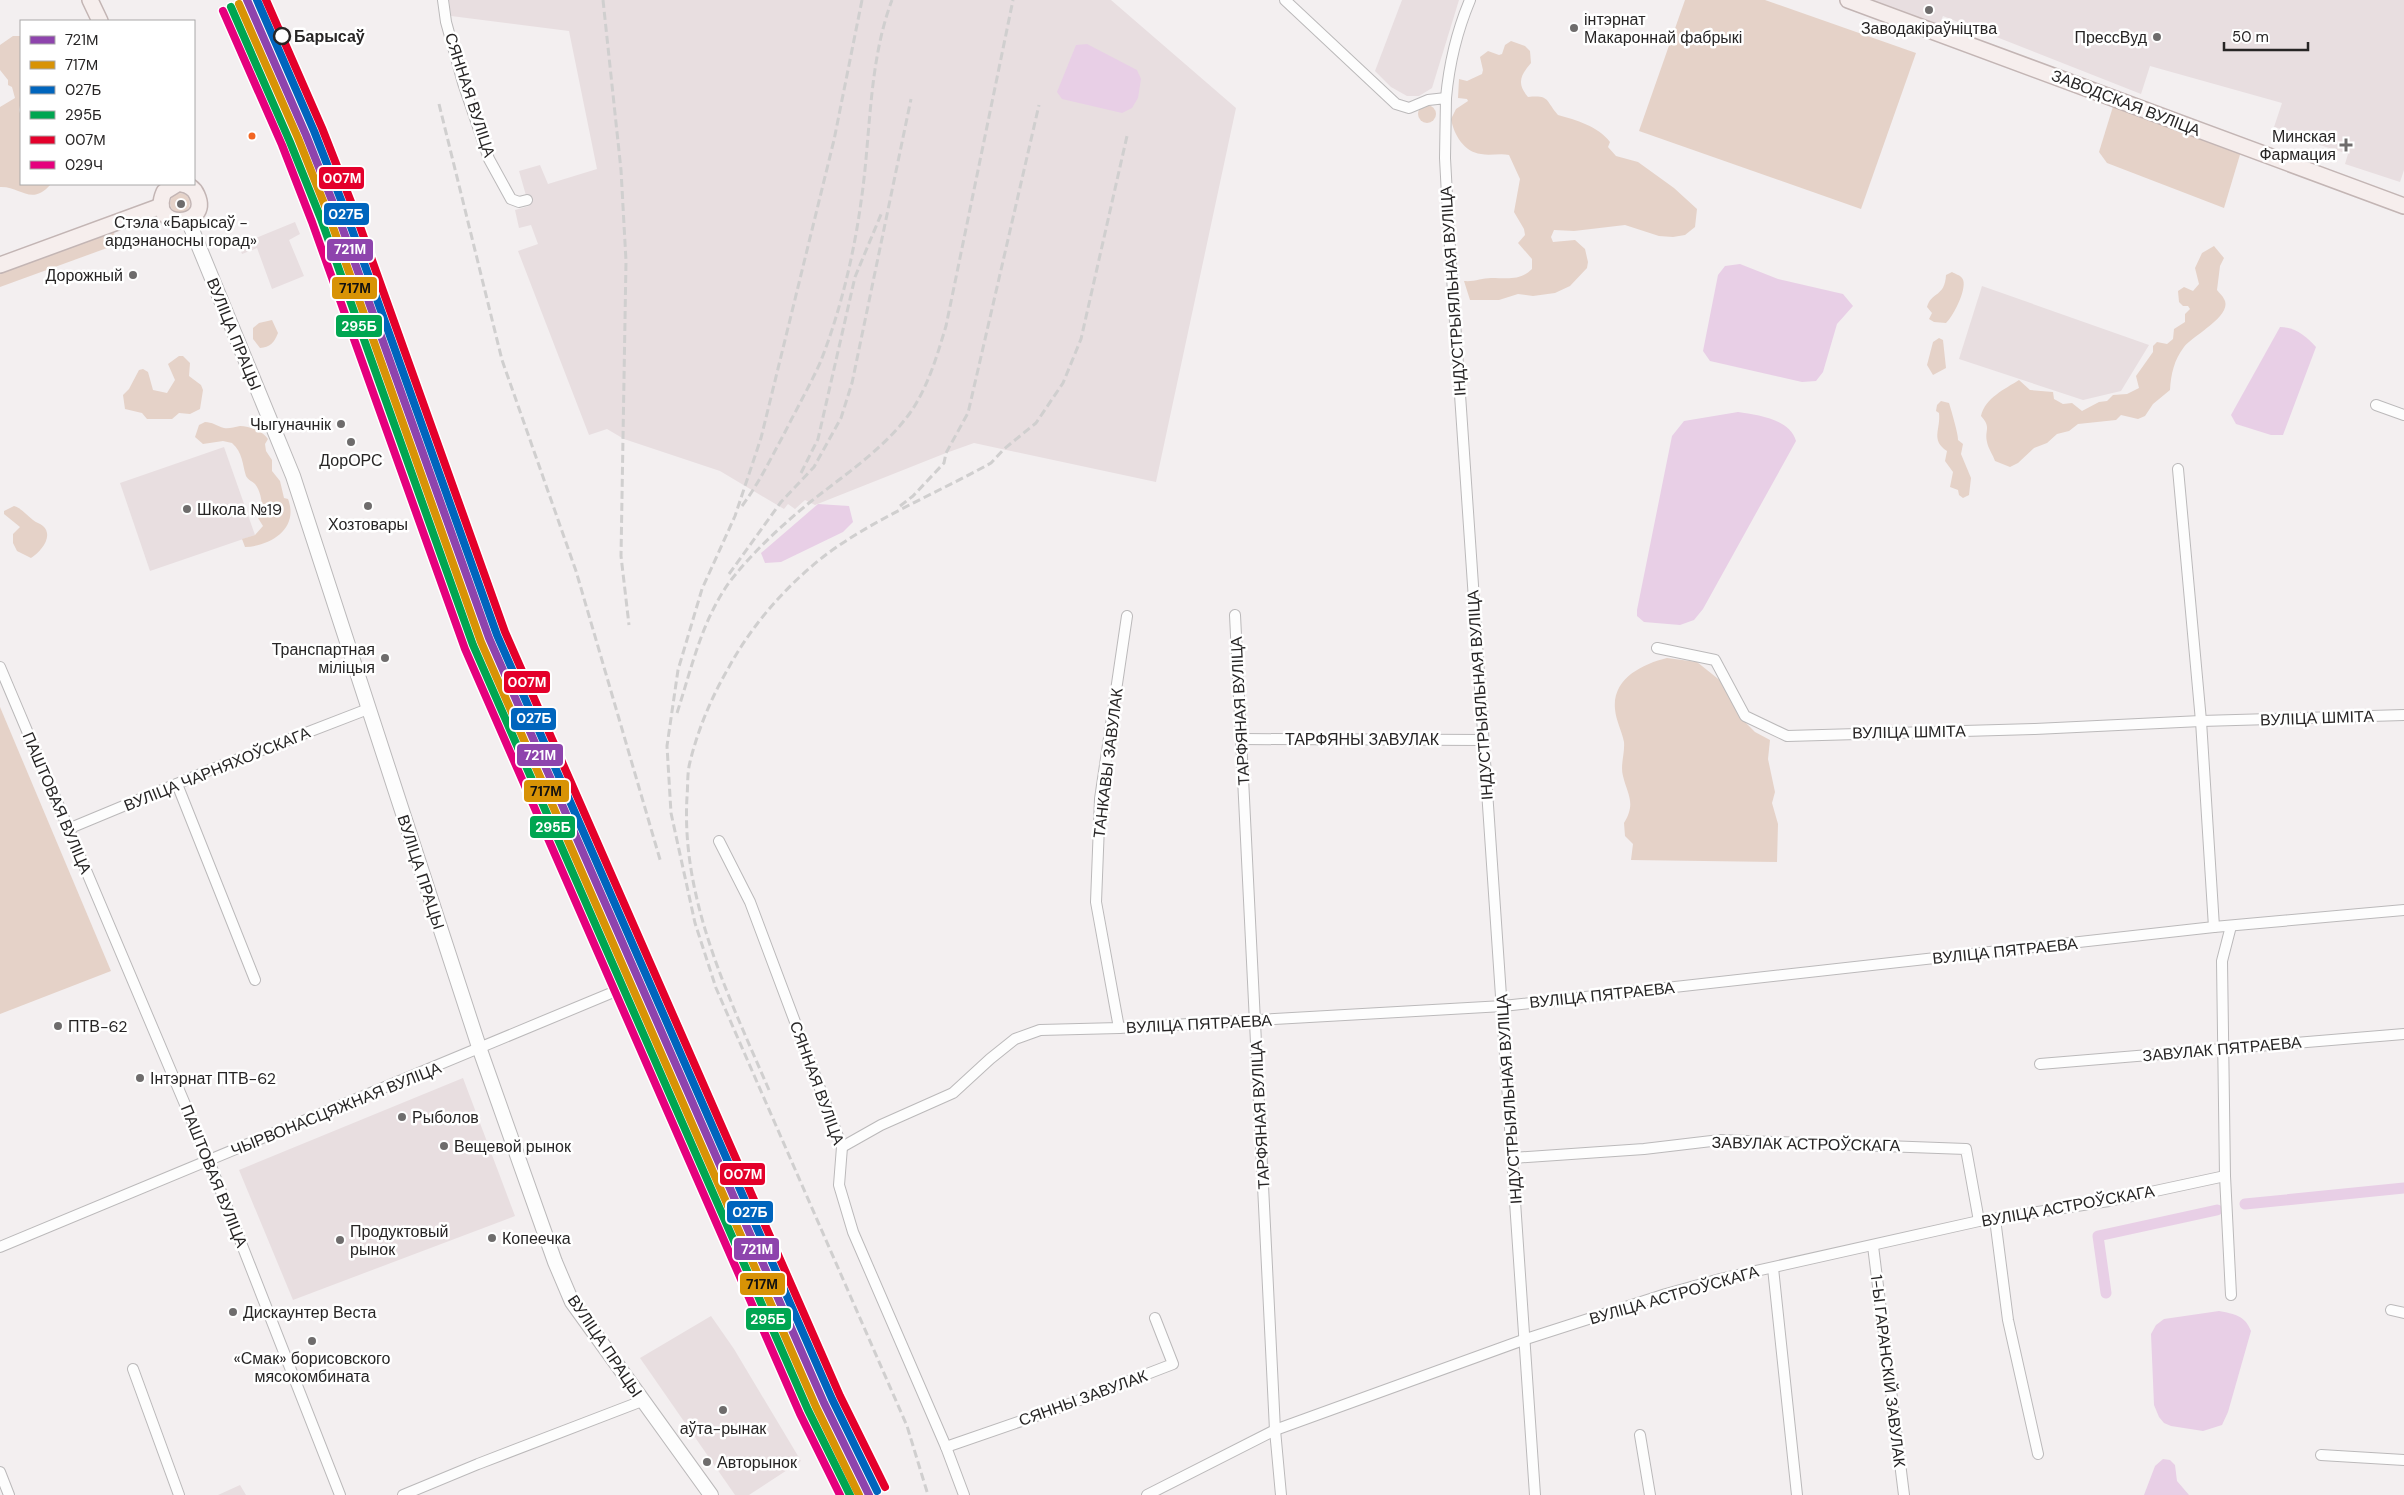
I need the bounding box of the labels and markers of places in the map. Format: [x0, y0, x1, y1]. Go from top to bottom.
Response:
marker: Заводакіраўніцтва [1923, 4, 1935, 16]
place label: інтэрнат Макароннай фабрыкі [1584, 9, 1742, 48]
place label: Заводакіраўніцтва [1861, 18, 1997, 39]
marker: інтэрнат Макароннай фабрыкі [1568, 22, 1580, 34]
place label: Барысаў [294, 26, 365, 47]
marker: Барысаў [273, 27, 291, 45]
place label: ПрессВуд [2074, 27, 2148, 48]
marker: ПрессВуд [2151, 31, 2163, 43]
place label: Минская Фармация [2259, 126, 2336, 165]
unlabelled marker [247, 131, 257, 141]
marker: Минская Фармация [2340, 139, 2352, 151]
marker: Стэла «Барысаў - ардэнаносны горад» [175, 198, 187, 210]
place label: Стэла «Барысаў - ардэнаносны горад» [105, 212, 257, 251]
place label: Дорожный [45, 265, 123, 286]
marker: Дорожный [127, 269, 139, 281]
place label: Чыгуначнік [250, 414, 332, 435]
marker: Чыгуначнік [335, 418, 347, 430]
marker: ДорОРС [345, 436, 357, 448]
place label: ДорОРС [319, 450, 383, 471]
place label: Школа №19 [197, 499, 282, 520]
marker: Хозтовары [362, 500, 374, 512]
marker: Школа №19 [181, 503, 193, 515]
place label: Хозтовары [328, 514, 408, 535]
place label: Транспартная міліцыя [272, 639, 375, 678]
marker: Транспартная міліцыя [379, 652, 391, 664]
place label: ПТВ-62 [68, 1016, 127, 1037]
marker: ПТВ-62 [52, 1020, 64, 1032]
place label: Інтэрнат ПТВ-62 [150, 1068, 276, 1089]
marker: Інтэрнат ПТВ-62 [134, 1072, 146, 1084]
place label: Рыболов [412, 1107, 479, 1128]
marker: Рыболов [396, 1111, 408, 1123]
place label: Вещевой рынок [454, 1136, 572, 1157]
marker: Вещевой рынок [438, 1140, 450, 1152]
place label: Продуктовый рынок [350, 1221, 448, 1260]
place label: Копеечка [502, 1228, 571, 1249]
marker: Копеечка [486, 1232, 498, 1244]
marker: Продуктовый рынок [334, 1234, 346, 1246]
place label: Дискаунтер Веста [243, 1302, 377, 1323]
marker: Дискаунтер Веста [227, 1306, 239, 1318]
marker: «Смак» борисовского мясокомбината [306, 1335, 318, 1347]
place label: «Смак» борисовского мясокомбината [234, 1348, 391, 1387]
marker: аўта-рынак [717, 1404, 729, 1416]
place label: аўта-рынак [680, 1418, 767, 1439]
place label: Авторынок [717, 1452, 798, 1473]
marker: Авторынок [701, 1456, 713, 1468]

